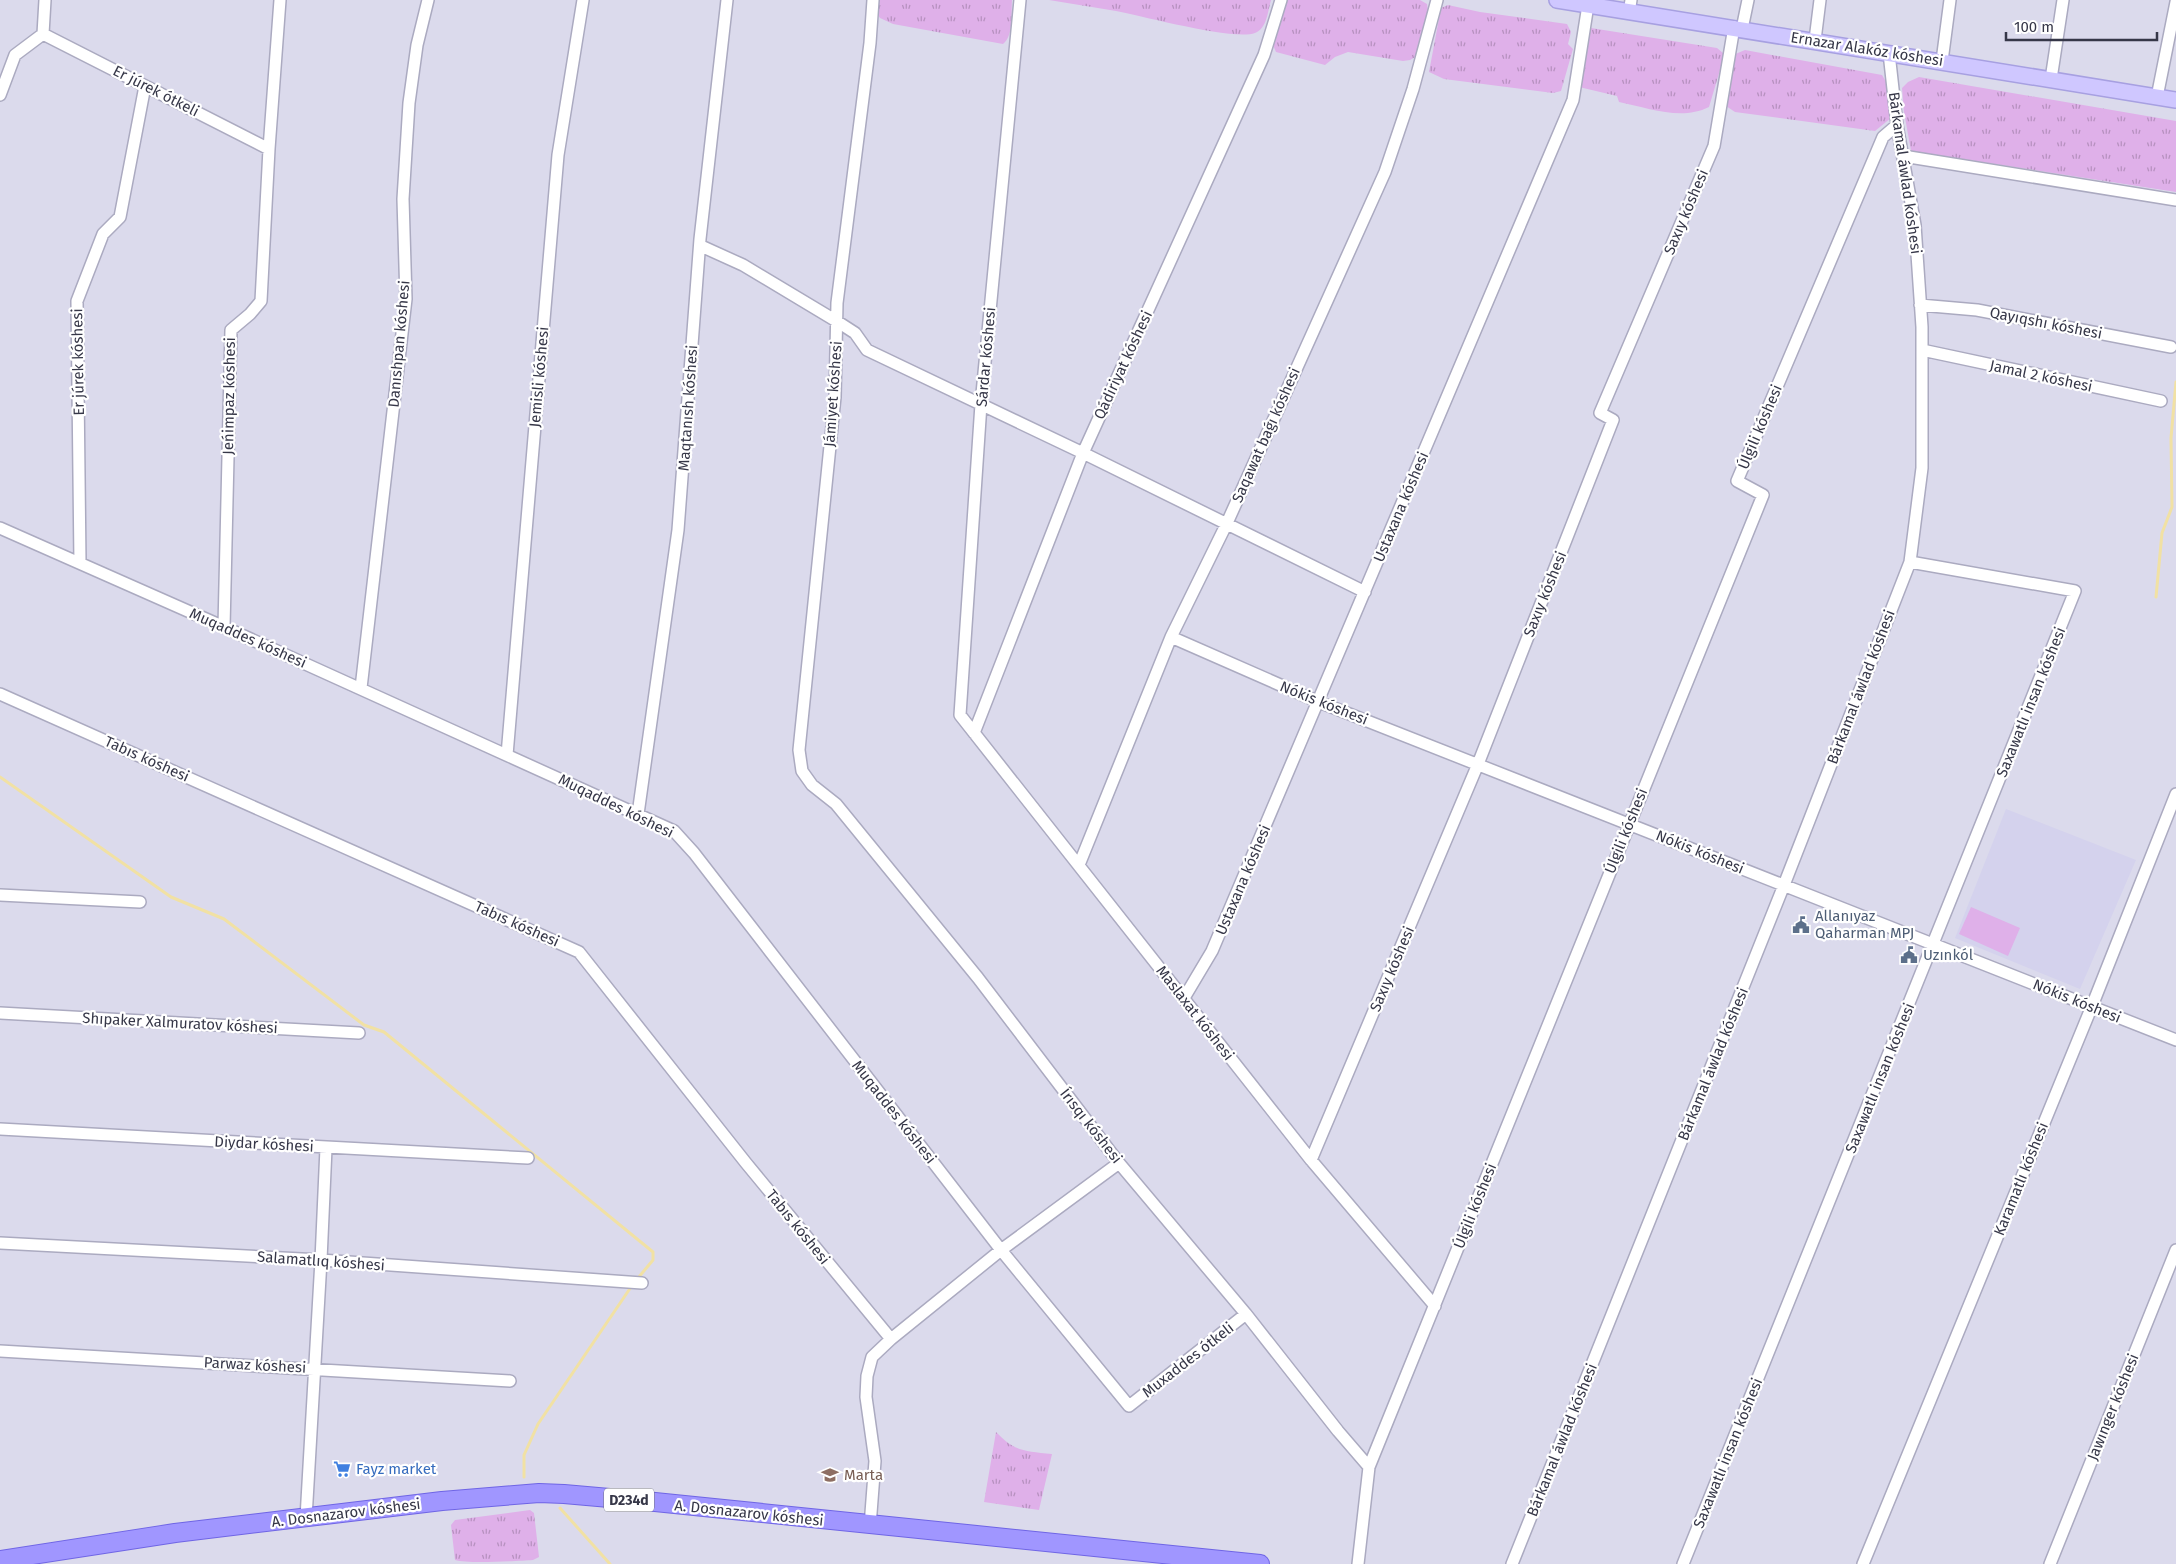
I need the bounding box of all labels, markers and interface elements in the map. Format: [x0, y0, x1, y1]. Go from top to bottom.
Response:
scale bar [2006, 10, 2157, 42]
text: 100 m [2014, 18, 2054, 36]
street label: Ernazar Alakóz kóshesi [1789, 28, 1945, 70]
street label: Er júrek ótkeli [110, 62, 202, 120]
street label: Bárkamal áwlad kóshesi [1885, 91, 1925, 255]
street label: Saxıy kóshesi [1660, 167, 1712, 257]
street label: Danıshpan kóshesi [384, 280, 414, 408]
street label: Qayıqshı kóshesi [1988, 303, 2104, 343]
street label: Sárdar kóshesi [973, 306, 999, 408]
street label: Er júrek kóshesi [68, 308, 88, 416]
street label: Qádiriyat kóshesi [1090, 308, 1156, 422]
street label: Jemisli kóshesi [526, 326, 552, 428]
street label: Jeńimpaz kóshesi [219, 337, 239, 455]
street label: Jámiyet kóshesi [820, 340, 846, 448]
street label: Maqtanısh kóshesi [675, 344, 701, 472]
street label: Jamal 2 kóshesi [1988, 356, 2094, 396]
street label: Saqawat baǵı kóshesi [1228, 365, 1304, 505]
street label: Úlgili kóshesi [1734, 382, 1786, 472]
street label: Ustaxana kóshesi [1370, 449, 1432, 565]
street label: Saxıy kóshesi [1520, 549, 1570, 639]
street label: Muqaddes kóshesi [187, 604, 309, 672]
street label: Bárkamal áwlad kóshesi [1823, 607, 1899, 767]
street label: Saxawatlı insan kóshesi [1993, 624, 2069, 780]
street label: Nókis kóshesi [1277, 677, 1371, 729]
street label: Tabıs kóshesi [102, 732, 192, 786]
street label: Muqaddes kóshesi [555, 770, 677, 842]
street label: Úlgili kóshesi [1601, 786, 1651, 876]
street label: Ustaxana kóshesi [1212, 822, 1274, 938]
street label: Nókis kóshesi [1653, 826, 1747, 878]
street label: Tabıs kóshesi [472, 897, 562, 951]
place label: Allanıyaz Qaharman MPJ [1815, 907, 1914, 942]
public building icon: Allanıyaz Qaharman MPJ [1791, 915, 1811, 935]
street label: Saxıy kóshesi [1366, 924, 1418, 1014]
public building icon: Uzınkól [1899, 945, 1919, 965]
place label: Uzınkól [1923, 946, 1974, 964]
street label: Maslaxat kóshesi [1152, 962, 1238, 1064]
street label: Nókis kóshesi [2030, 975, 2124, 1027]
street label: Bárkamal áwlad kóshesi [1674, 985, 1752, 1143]
street label: Saxawatlı insan kóshesi [1842, 1000, 1918, 1156]
street label: Shıpaker Xalmuratov kóshesi [82, 1009, 278, 1037]
street label: Muqaddes kóshesi [848, 1057, 940, 1167]
street label: Írısqı kóshesi [1056, 1085, 1126, 1167]
street label: Karamatlı kóshesi [1990, 1120, 2052, 1238]
street label: Diydar kóshesi [214, 1132, 314, 1156]
street label: Úlgili kóshesi [1450, 1161, 1500, 1251]
street label: Tabıs kóshesi [762, 1186, 834, 1268]
street label: Salamatlıq kóshesi [257, 1248, 385, 1274]
street label: Muxaddes ótkeli [1139, 1319, 1237, 1401]
street label: Jawınger kóshesi [2083, 1351, 2143, 1463]
street label: Parwaz kóshesi [203, 1353, 307, 1377]
street label: Bárkamal áwlad kóshesi [1523, 1361, 1601, 1519]
street label: Saxawatlı insan kóshesi [1690, 1375, 1766, 1531]
supermarket icon: Fayz market [332, 1459, 352, 1479]
place label: Fayz market [356, 1460, 437, 1478]
school or university icon: Marta [820, 1465, 840, 1485]
place label: Marta [844, 1466, 883, 1484]
road number: D234d [604, 1488, 654, 1512]
street label: A. Dosnazarov kóshesi [270, 1495, 422, 1531]
street label: A. Dosnazarov kóshesi [673, 1496, 825, 1530]

